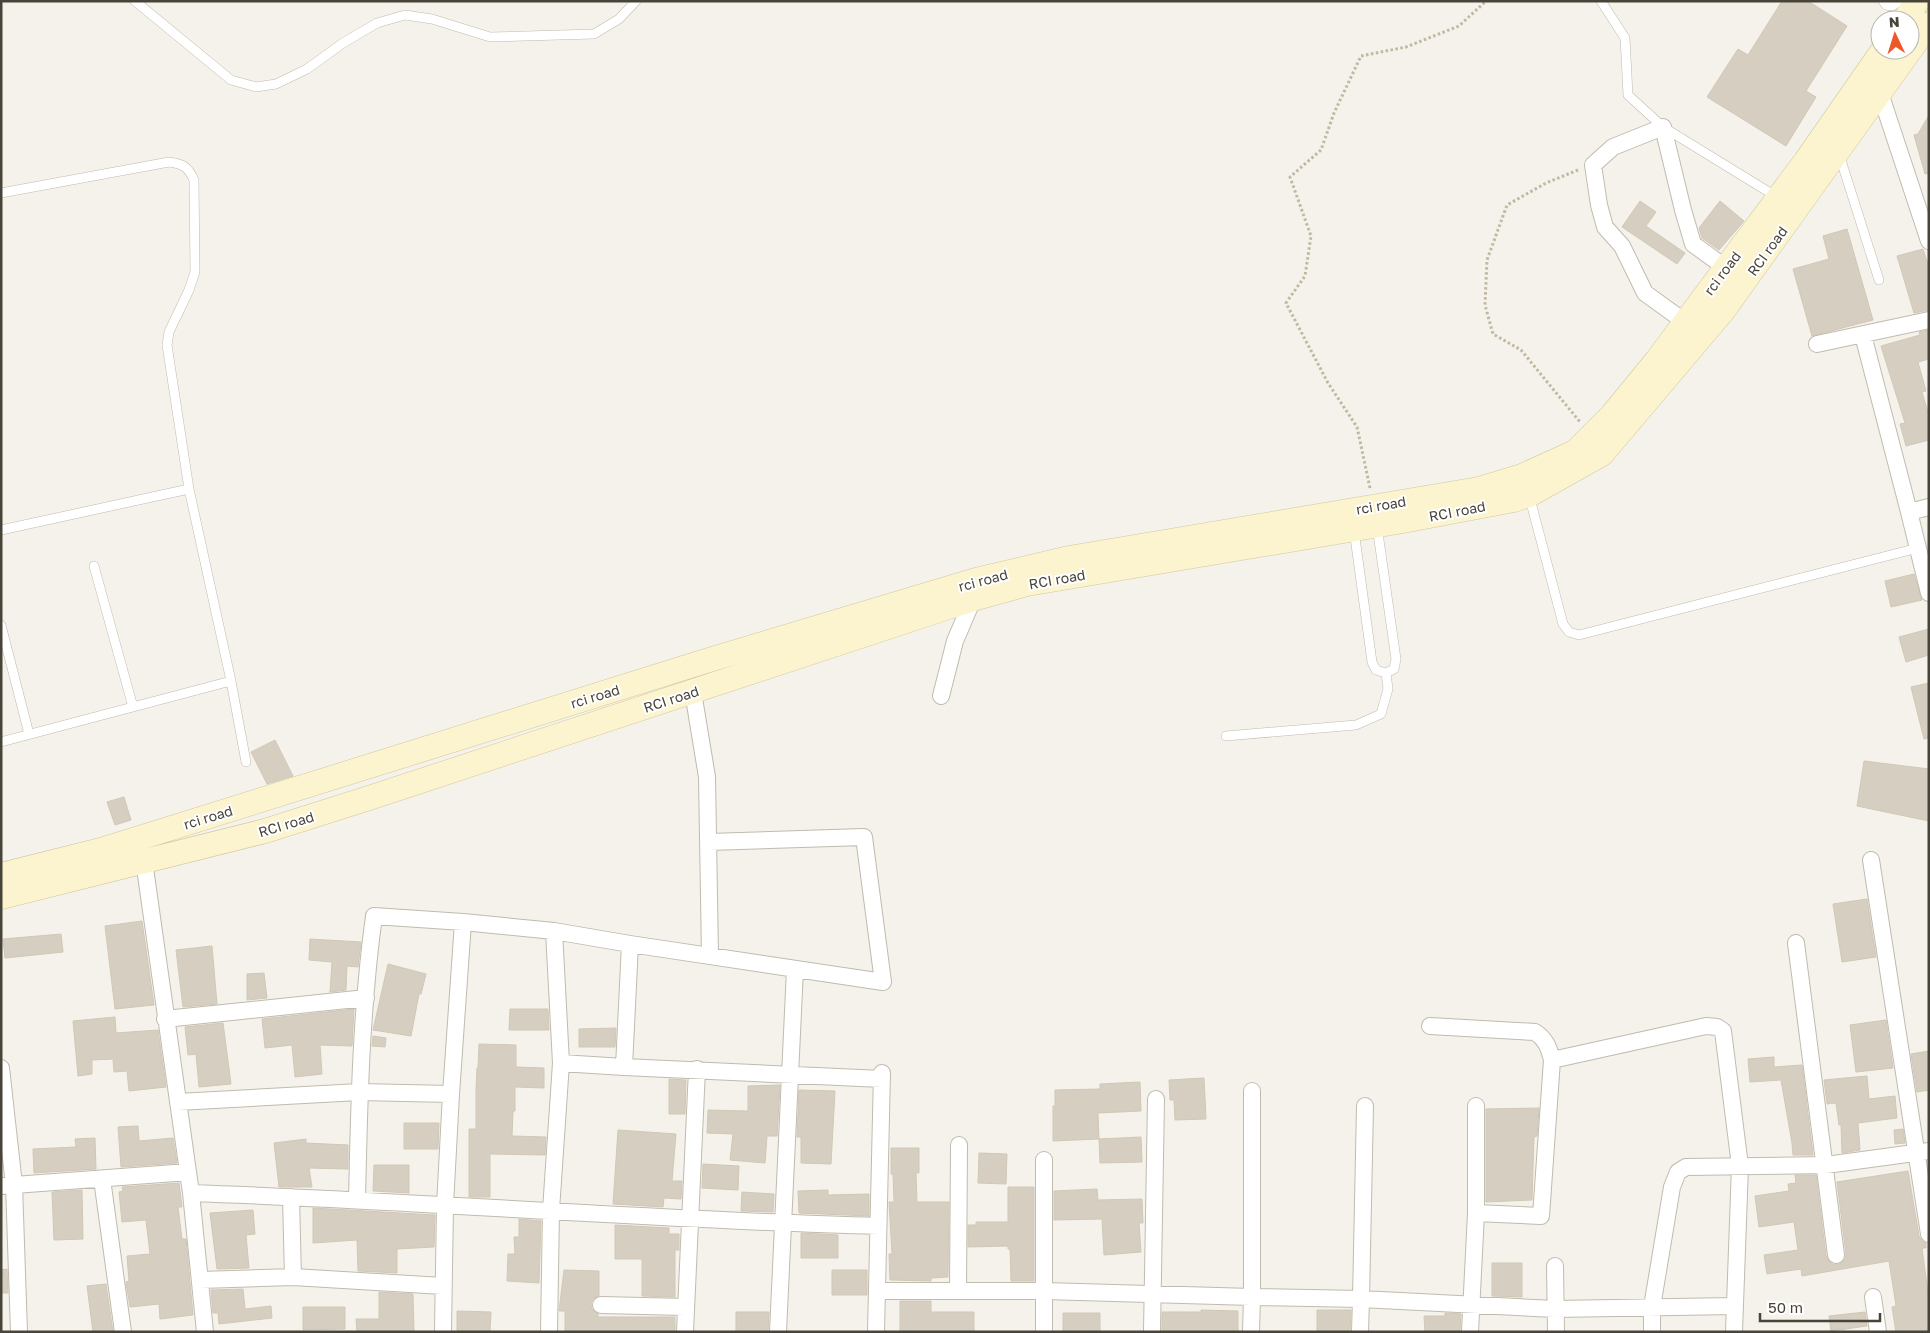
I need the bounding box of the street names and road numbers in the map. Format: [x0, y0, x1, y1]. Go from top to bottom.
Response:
street label: RCI road [1743, 223, 1791, 279]
street label: rci road [1700, 248, 1744, 298]
street label: rci road [1355, 492, 1407, 518]
street label: RCI road [1427, 497, 1487, 525]
street label: rci road [956, 565, 1010, 595]
street label: RCI road [1027, 566, 1087, 592]
street label: rci road [568, 680, 622, 712]
street label: RCI road [641, 682, 701, 716]
street label: rci road [181, 801, 235, 833]
street label: RCI road [256, 808, 316, 840]

